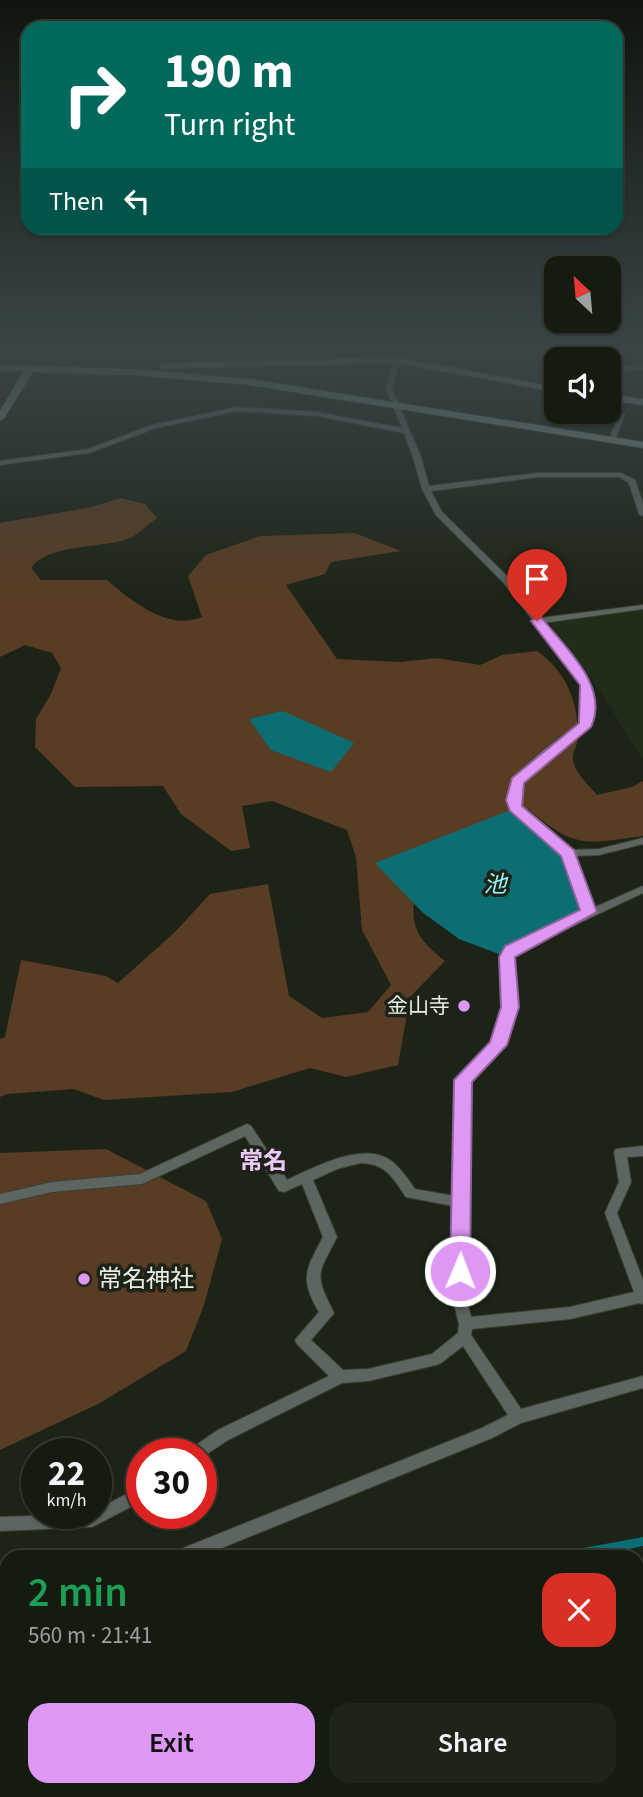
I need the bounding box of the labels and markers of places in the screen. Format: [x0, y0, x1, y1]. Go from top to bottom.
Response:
pin [507, 549, 567, 621]
place label: 金山寺 [387, 991, 450, 1021]
marker: 金山寺 [456, 998, 472, 1014]
place label: 常名神社 [98, 1262, 194, 1297]
marker: 常名神社 [76, 1271, 92, 1287]

